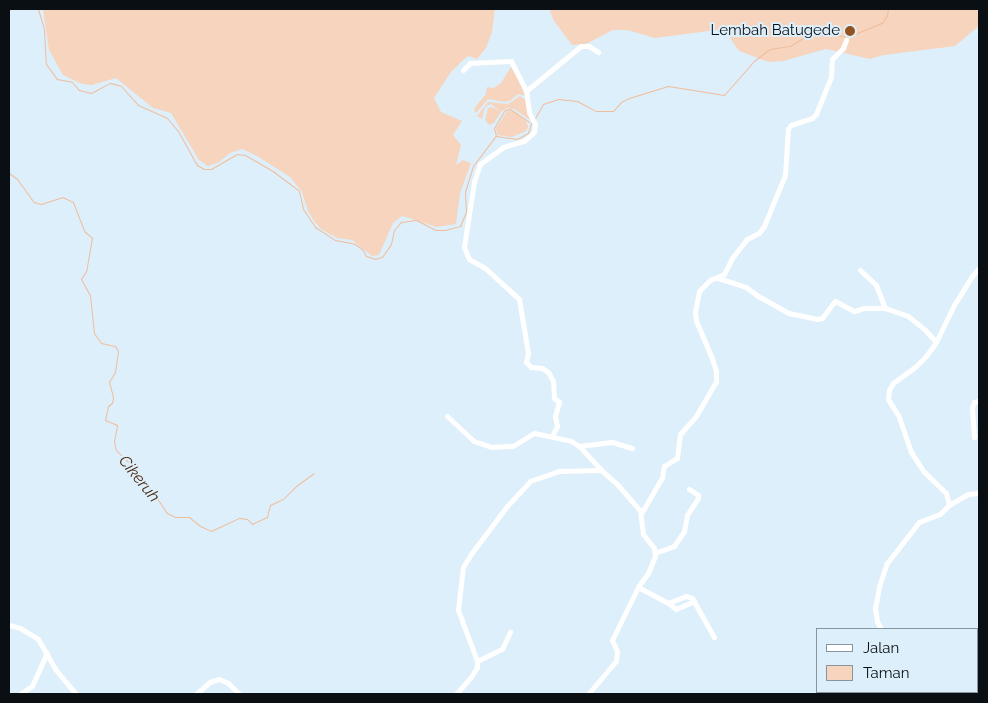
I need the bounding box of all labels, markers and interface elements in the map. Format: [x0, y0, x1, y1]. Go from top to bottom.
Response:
place label: Lembah Batugede [711, 22, 840, 40]
marker: Lembah Batugede [844, 25, 856, 37]
water label: Cikeruh [114, 452, 164, 506]
legend [816, 628, 978, 693]
text: Jalan [863, 639, 899, 657]
text: Taman [863, 664, 909, 682]

